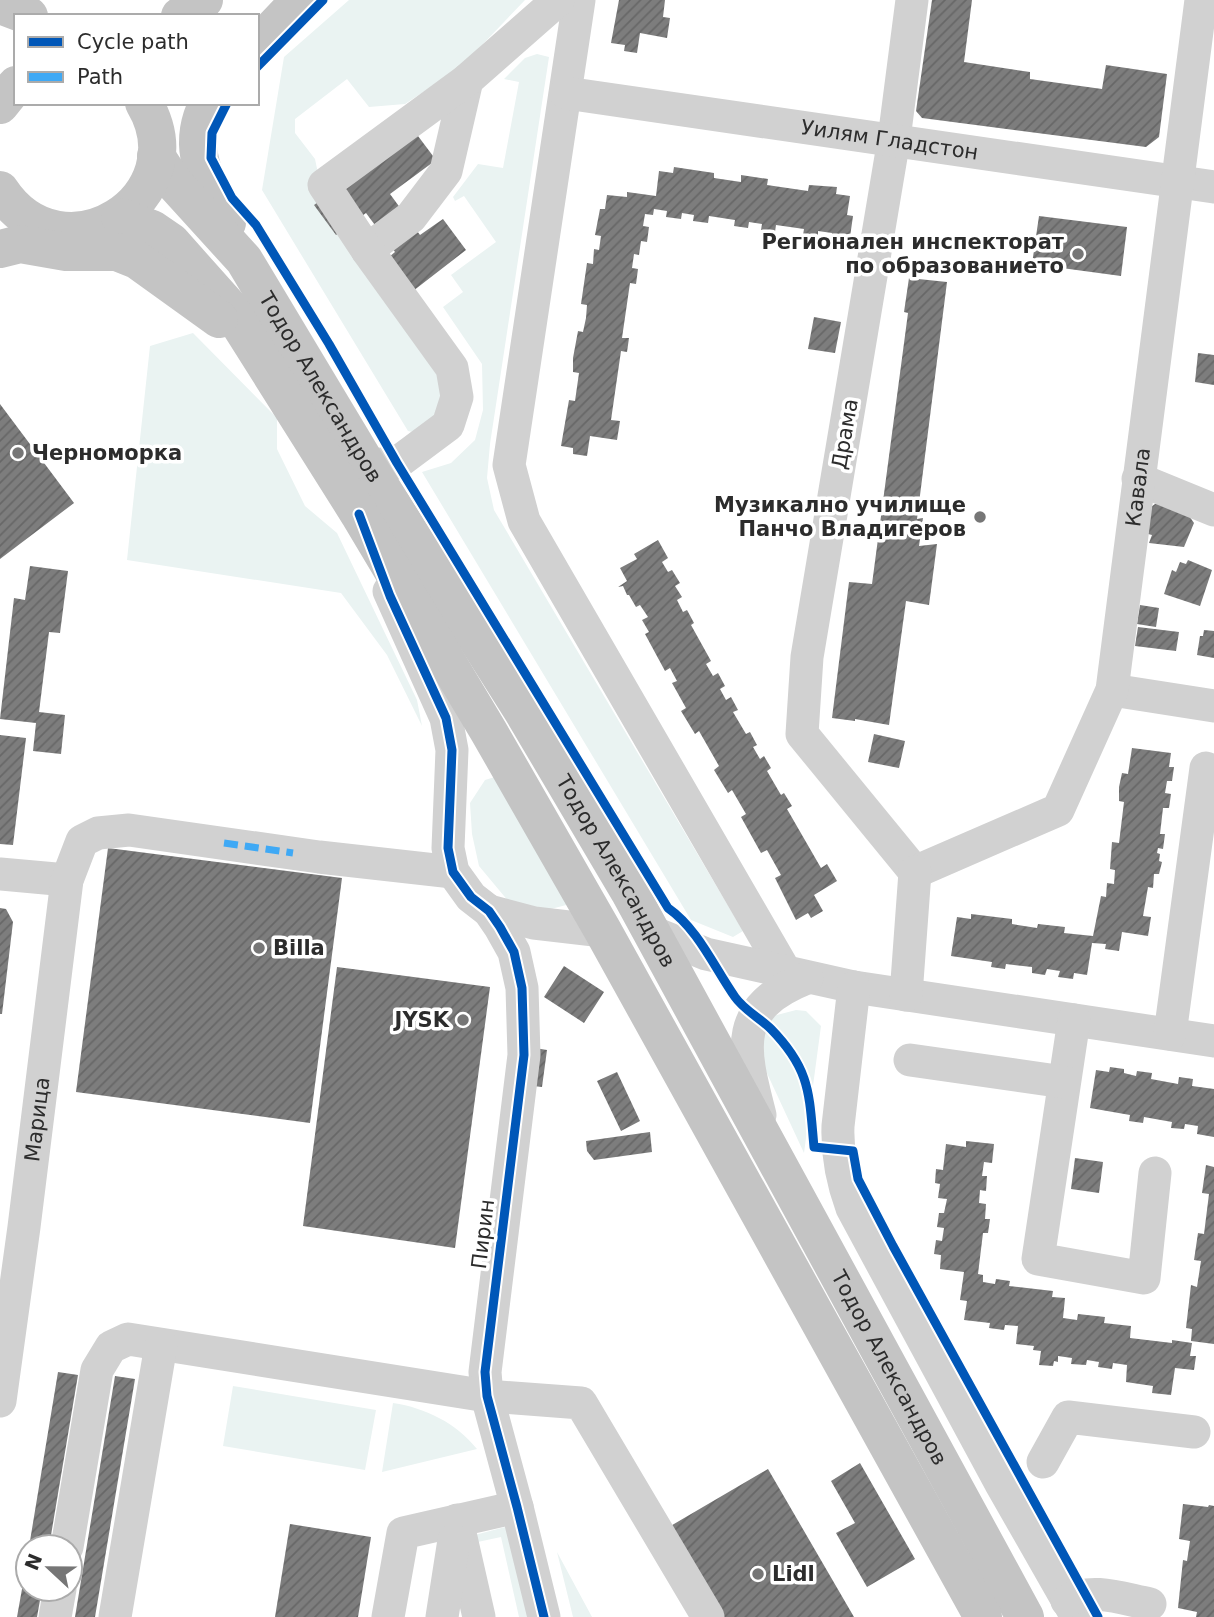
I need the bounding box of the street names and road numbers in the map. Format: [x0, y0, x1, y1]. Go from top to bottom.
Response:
street label: Уилям Гладстон [799, 115, 980, 165]
street label: Тодор Александров [254, 287, 387, 487]
street label: Драма [827, 397, 863, 471]
street label: Кавала [1121, 446, 1155, 528]
street label: Тодор Александров [551, 770, 680, 971]
street label: Марица [20, 1076, 54, 1163]
street label: Пирин [467, 1198, 499, 1270]
street label: Тодор Александров [826, 1266, 952, 1469]

